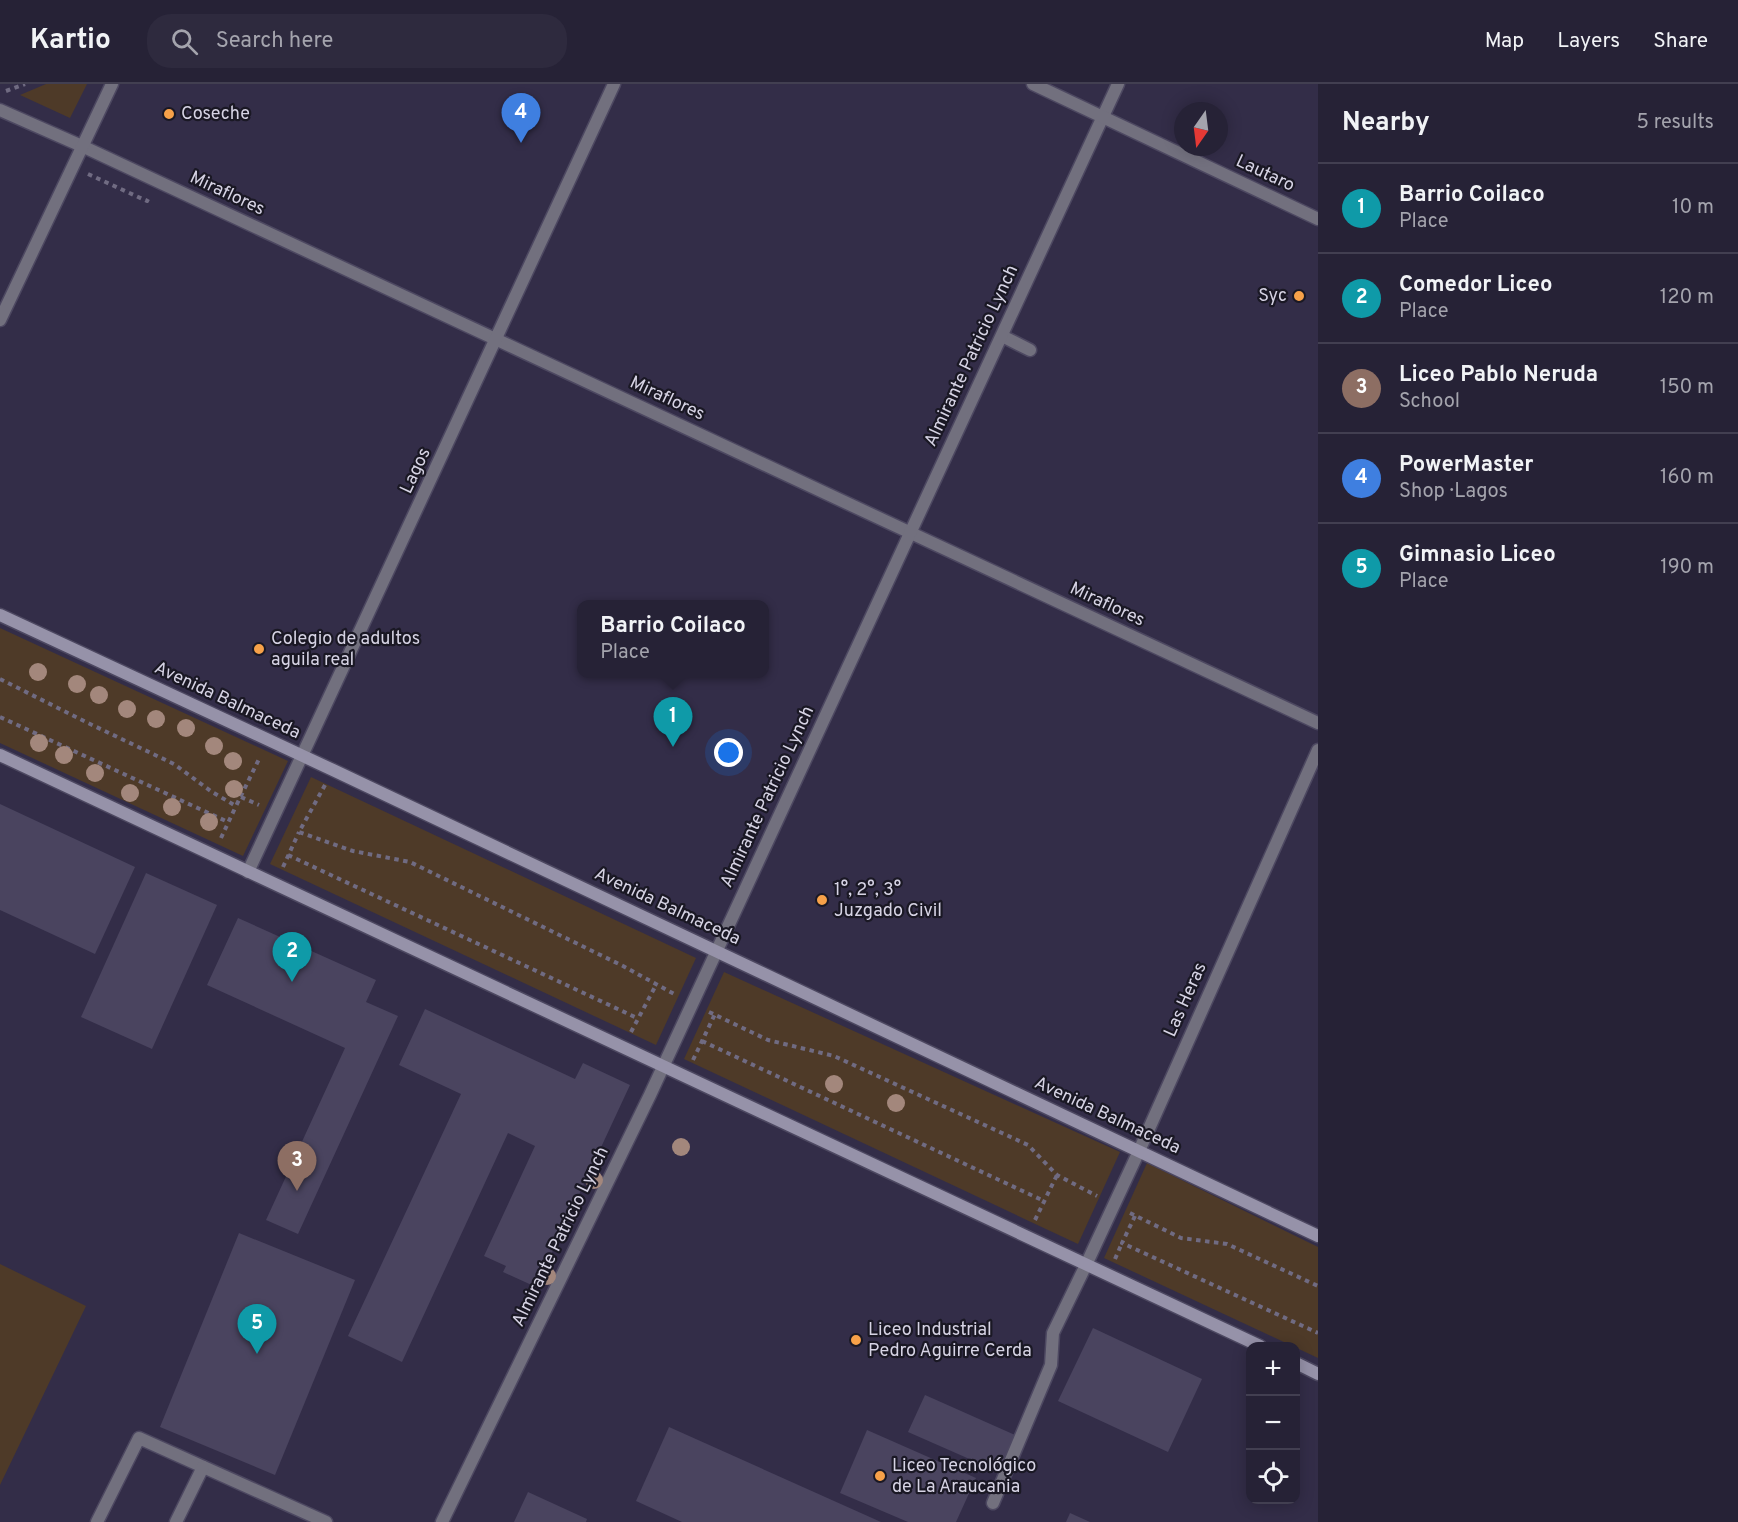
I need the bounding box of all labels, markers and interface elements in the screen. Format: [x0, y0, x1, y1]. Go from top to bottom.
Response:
search box [147, 14, 567, 68]
text: Kartio [30, 23, 111, 59]
icon: search [168, 25, 201, 58]
text: Search here [216, 28, 333, 55]
text: Map [1485, 28, 1524, 55]
text: Layers [1557, 28, 1620, 55]
text: Share [1653, 28, 1708, 55]
pin: 4 [502, 94, 540, 143]
north arrow [1174, 102, 1228, 156]
place label: Coseche [181, 103, 250, 126]
marker: Coseche [162, 107, 176, 121]
text: Nearby [1342, 107, 1430, 140]
text: 5 results [1637, 110, 1714, 136]
street label: Lautaro [1232, 150, 1298, 198]
street label: Miraflores [186, 167, 268, 221]
text: Barrio Coilaco [1399, 182, 1545, 209]
text: 1 [1358, 195, 1366, 221]
text: 10 m [1672, 195, 1714, 221]
text: Place [1399, 209, 1449, 235]
street label: Almirante Patricio Lynch [920, 262, 1024, 450]
text: Comedor Liceo [1399, 272, 1553, 299]
place label: Syc [1258, 285, 1287, 308]
text: 2 [1355, 285, 1368, 311]
text: 120 m [1660, 285, 1714, 311]
marker: Syc [1292, 289, 1306, 303]
text: Place [1399, 299, 1449, 325]
text: Liceo Pablo Neruda [1399, 362, 1598, 389]
street label: Miraflores [626, 372, 708, 426]
text: 3 [1356, 375, 1368, 401]
text: 150 m [1660, 375, 1714, 401]
text: School [1399, 389, 1460, 415]
street label: Lagos [395, 444, 437, 498]
text: PowerMaster [1399, 452, 1534, 479]
text: 4 [1355, 465, 1368, 491]
text: 160 m [1660, 465, 1714, 491]
text: Shop · Lagos [1399, 479, 1508, 505]
text: Gimnasio Liceo [1399, 542, 1556, 569]
text: 5 [1355, 555, 1368, 581]
text: 190 m [1660, 555, 1714, 581]
text: Place [1399, 569, 1449, 595]
street label: Miraflores [1066, 578, 1148, 632]
popup [577, 600, 769, 678]
text: Barrio Coilaco [600, 613, 746, 640]
place label: Colegio de adultos aguila real [271, 628, 420, 672]
text: Place [600, 640, 650, 666]
marker: Colegio de adultos aguila real [252, 642, 266, 656]
street label: Avenida Balmaceda [150, 657, 304, 745]
pin: 1 [654, 698, 692, 747]
street label: Almirante Patricio Lynch [716, 703, 820, 891]
your location [714, 738, 743, 767]
street label: Avenida Balmaceda [590, 863, 744, 951]
place label: 1°, 2°, 3° Juzgado Civil [834, 879, 942, 923]
marker: 1°, 2°, 3° Juzgado Civil [815, 893, 829, 907]
pin: 2 [272, 932, 312, 982]
street label: Las Heras [1159, 959, 1213, 1041]
street label: Avenida Balmaceda [1030, 1072, 1184, 1160]
pin: 3 [278, 1142, 316, 1191]
street label: Almirante Patricio Lynch [507, 1143, 615, 1331]
pin: 5 [238, 1304, 276, 1354]
place label: Liceo Industrial Pedro Aguirre Cerda [868, 1319, 1032, 1363]
marker: Liceo Industrial Pedro Aguirre Cerda [849, 1333, 863, 1347]
map controls [1246, 1342, 1300, 1504]
button: + [1246, 1342, 1300, 1396]
button: − [1246, 1396, 1300, 1450]
button: locate [1246, 1450, 1300, 1504]
place label: Liceo Tecnológico de La Araucania [892, 1455, 1036, 1499]
marker: Liceo Tecnológico de La Araucania [873, 1469, 887, 1483]

